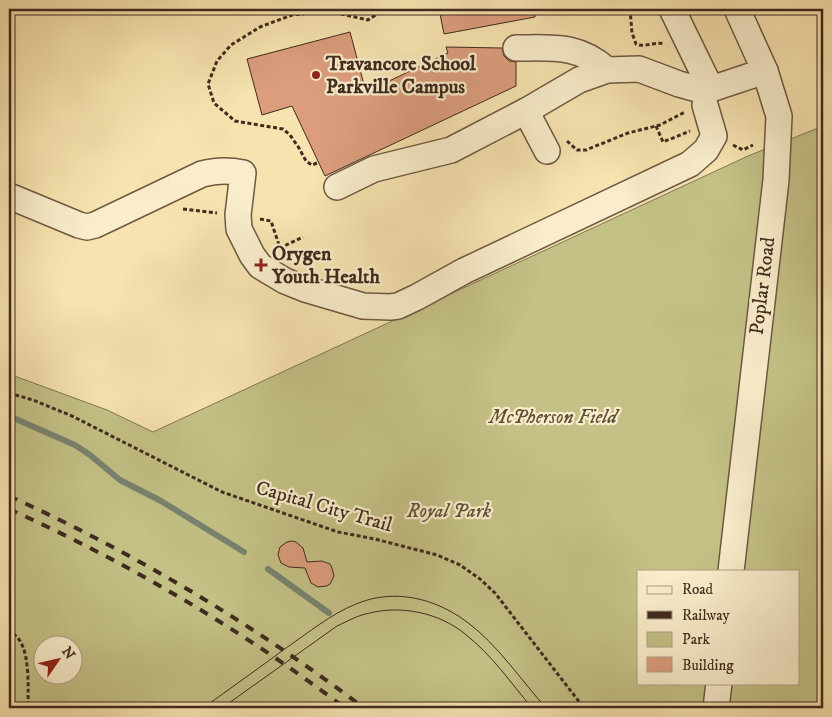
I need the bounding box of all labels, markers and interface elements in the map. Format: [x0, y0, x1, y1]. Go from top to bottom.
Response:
place label: Travancore School Parkville Campus [325, 52, 477, 100]
marker: Travancore School Parkville Campus [310, 69, 322, 81]
street label: Poplar Road [745, 236, 781, 336]
place label: Orygen Youth Health [271, 242, 381, 290]
marker: Orygen Youth Health [254, 258, 268, 272]
park label: McPherson Field [487, 405, 621, 430]
street label: Capital City Trail [253, 476, 395, 538]
park label: Royal Park [406, 499, 492, 524]
legend [637, 570, 800, 684]
text: Road [682, 580, 714, 599]
text: Railway [682, 606, 730, 625]
text: Park [682, 630, 711, 649]
north arrow [32, 634, 82, 684]
text: N [57, 643, 79, 664]
text: Building [682, 656, 734, 675]

